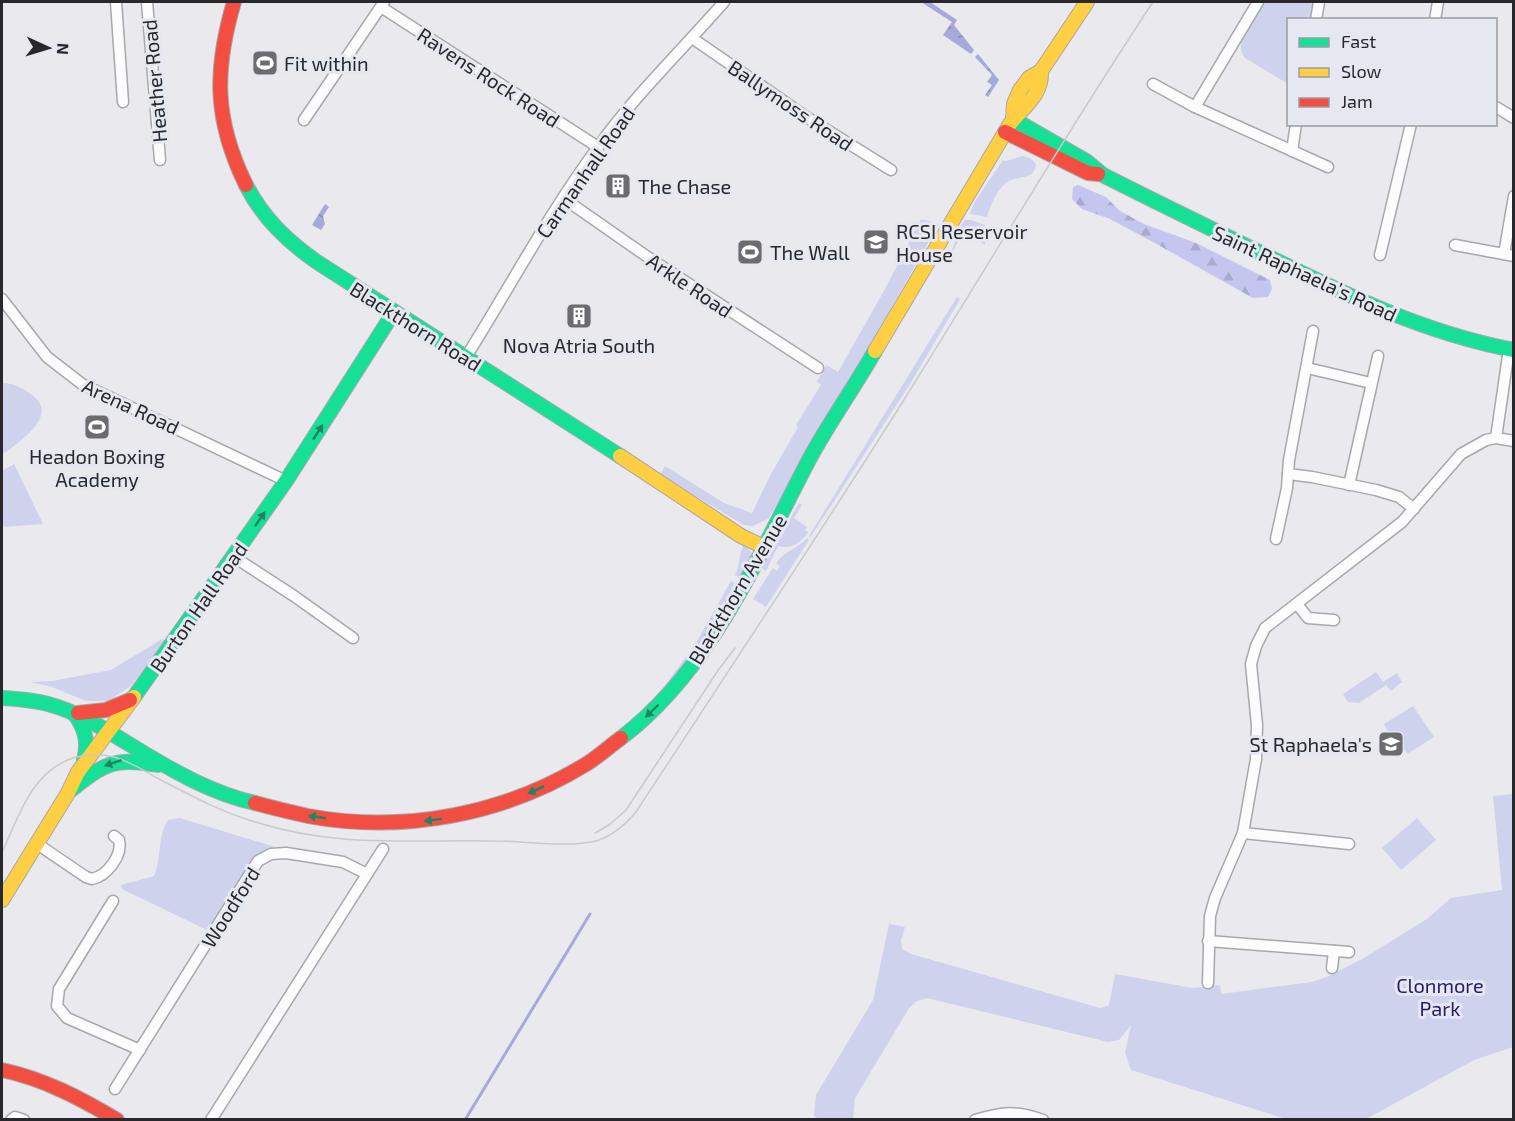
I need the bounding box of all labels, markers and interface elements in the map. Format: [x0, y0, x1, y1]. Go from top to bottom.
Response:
north arrow [18, 18, 78, 78]
legend [1287, 18, 1497, 126]
street label: Heather Road [137, 19, 171, 143]
street label: Ravens Rock Road [413, 22, 565, 132]
text: Fast [1341, 30, 1376, 52]
text: N [54, 43, 73, 56]
sports icon: Fit within [250, 48, 280, 78]
place label: Fit within [284, 51, 369, 75]
street label: Ballymoss Road [724, 54, 858, 156]
text: Slow [1341, 60, 1382, 82]
text: Jam [1341, 90, 1373, 112]
street label: Carmanhall Road [531, 102, 639, 242]
building icon: The Chase [603, 171, 633, 201]
place label: The Chase [638, 174, 731, 198]
place label: RCSI Reservoir House [896, 219, 1027, 266]
street label: Saint Raphaela’s Road [1209, 220, 1401, 326]
school or university icon: RCSI Reservoir House [861, 227, 891, 257]
sports icon: The Wall [735, 237, 765, 267]
place label: The Wall [770, 240, 850, 264]
street label: Arkle Road [643, 248, 737, 322]
street label: Blackthorn Road [346, 276, 486, 376]
building icon: Nova Atria South [564, 301, 594, 331]
place label: Nova Atria South [503, 333, 655, 357]
street label: Arena Road [79, 373, 183, 439]
sports icon: Headon Boxing Academy [82, 412, 112, 442]
one-way arrow [312, 424, 323, 440]
place label: Headon Boxing Academy [29, 444, 165, 491]
street label: Blackthorn Avenue [683, 510, 791, 668]
one-way arrow [254, 511, 266, 527]
street label: Burton Hall Road [144, 537, 252, 677]
one-way arrow [646, 703, 660, 717]
school or university icon: St Raphaela's [1376, 729, 1406, 759]
place label: St Raphaela's [1250, 732, 1372, 756]
one-way arrow [104, 759, 122, 769]
one-way arrow [528, 786, 545, 795]
one-way arrow [308, 812, 327, 822]
one-way arrow [424, 815, 443, 824]
street label: Woodford [196, 862, 264, 952]
park label: Clonmore Park [1396, 973, 1484, 1020]

